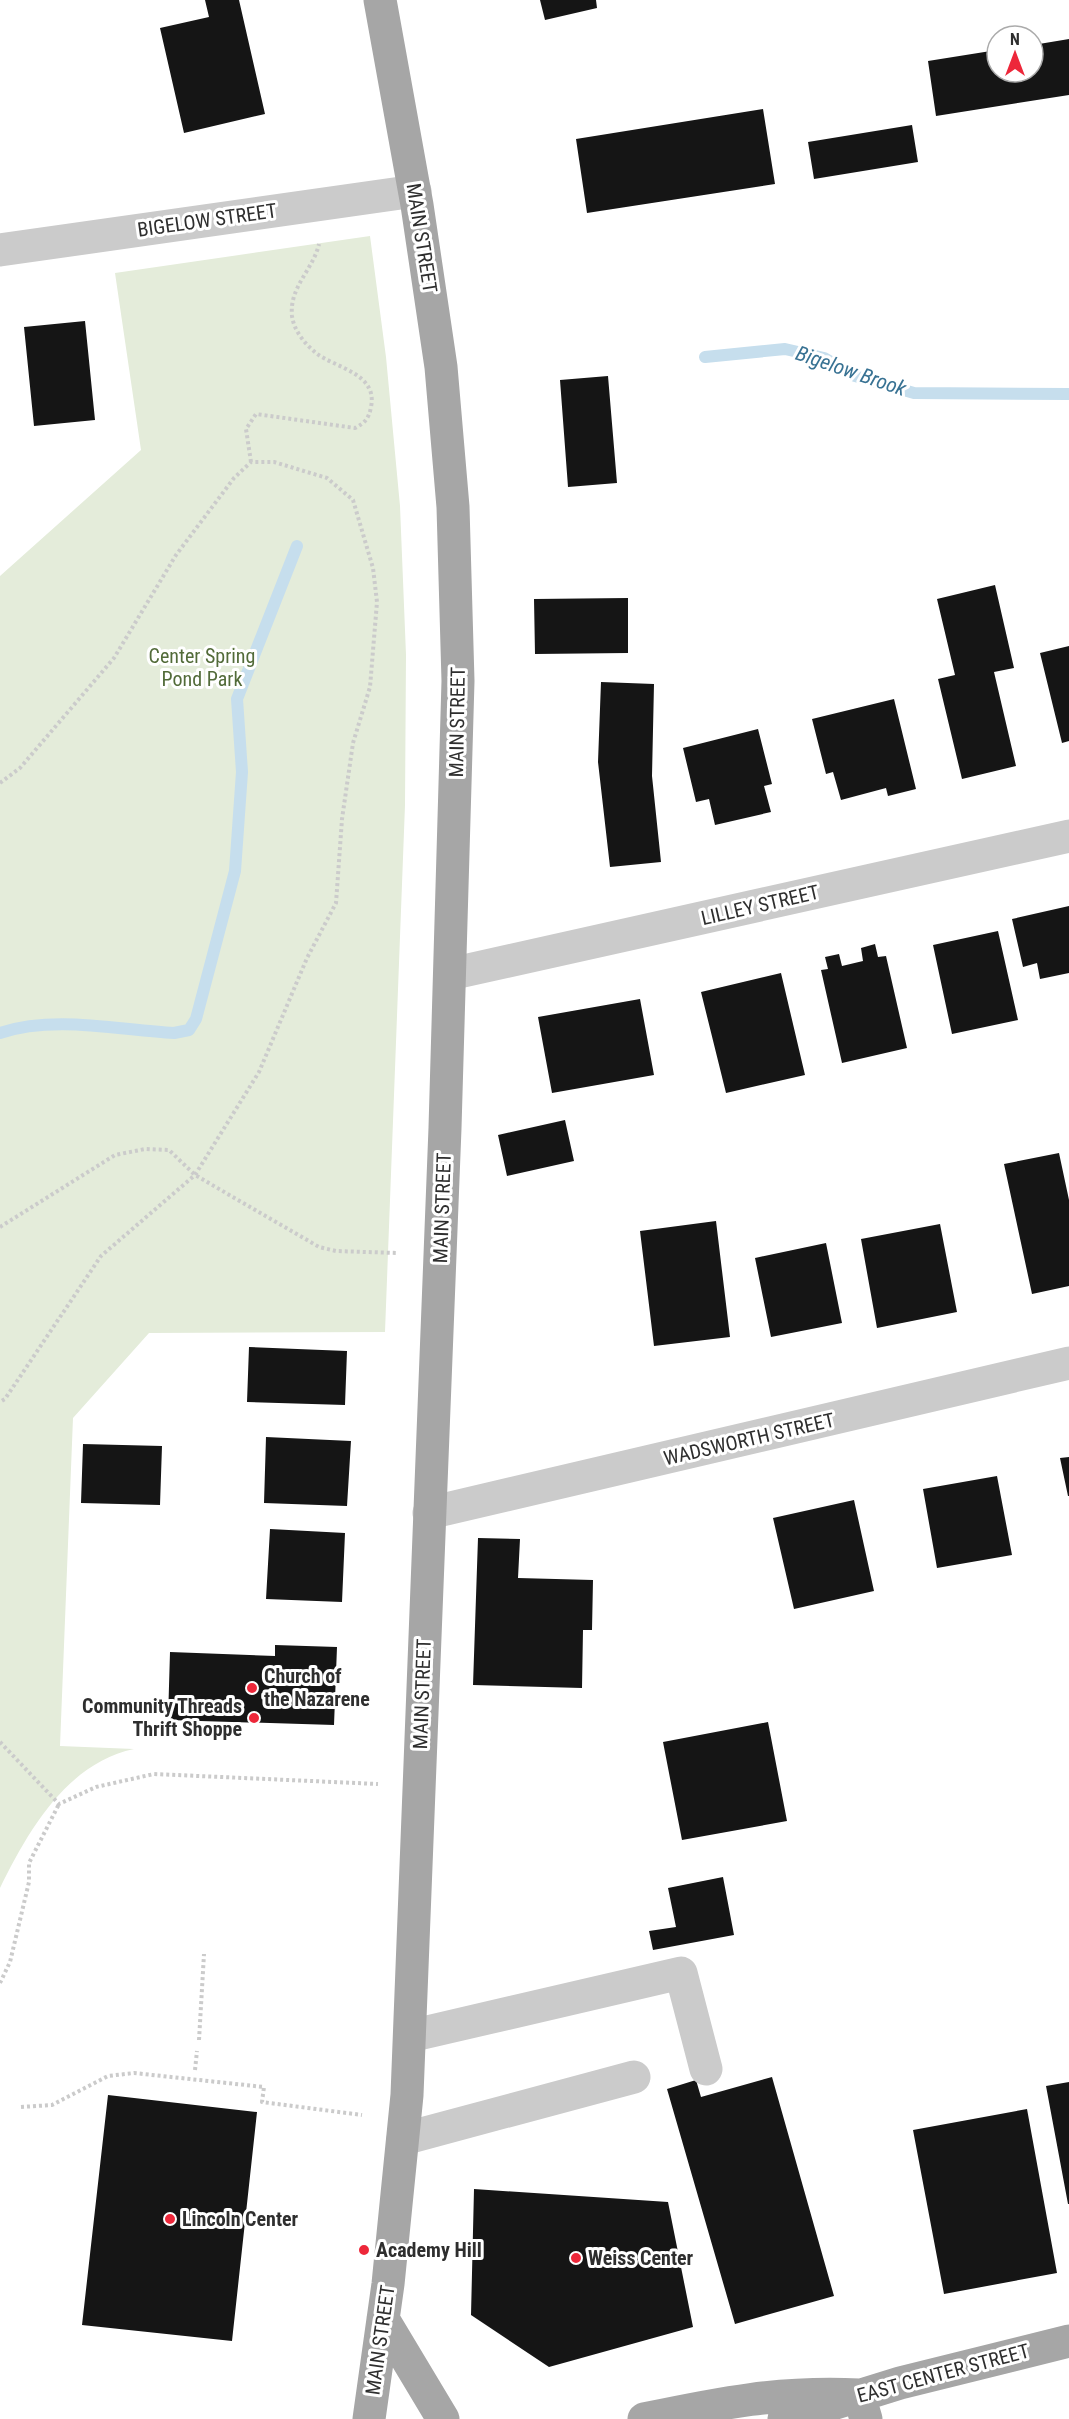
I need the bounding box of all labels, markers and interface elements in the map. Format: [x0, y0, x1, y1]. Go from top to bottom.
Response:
north arrow [985, 24, 1045, 84]
text: N [1010, 30, 1020, 49]
street label: MAIN STREET [401, 181, 443, 295]
street label: BIGELOW STREET [136, 198, 278, 242]
water label: Bigelow Brook [793, 341, 910, 401]
park label: Center Spring Pond Park [149, 644, 255, 691]
street label: MAIN STREET [444, 666, 470, 778]
street label: LILLEY STREET [699, 880, 821, 930]
street label: MAIN STREET [428, 1152, 456, 1264]
street label: WADSWORTH STREET [661, 1408, 837, 1470]
street label: MAIN STREET [408, 1638, 436, 1750]
place label: Church of the Nazarene [264, 1664, 370, 1711]
marker: Church of the Nazarene [245, 1681, 259, 1695]
place label: Community Threads Thrift Shoppe [82, 1694, 242, 1741]
marker: Community Threads Thrift Shoppe [247, 1711, 261, 1725]
place label: Lincoln Center [182, 2207, 299, 2231]
marker: Lincoln Center [163, 2212, 177, 2226]
place label: Academy Hill [376, 2238, 482, 2262]
marker: Academy Hill [357, 2243, 371, 2257]
place label: Weiss Center [588, 2246, 694, 2270]
marker: Weiss Center [569, 2251, 583, 2265]
street label: MAIN STREET [360, 2284, 400, 2396]
street label: EAST CENTER STREET [854, 2338, 1032, 2408]

